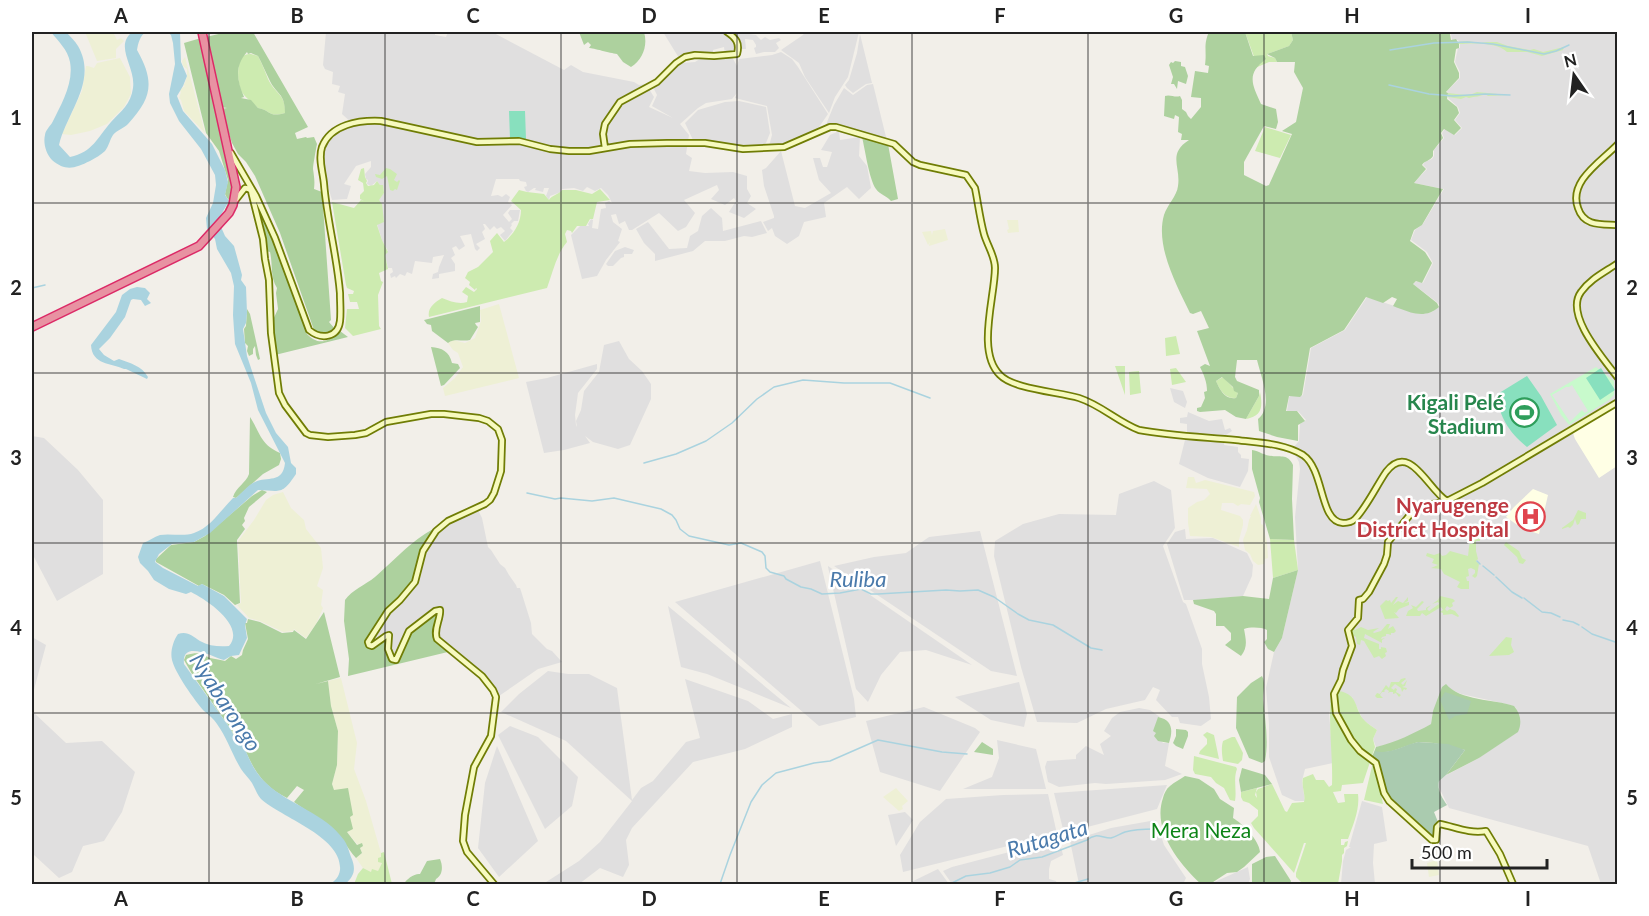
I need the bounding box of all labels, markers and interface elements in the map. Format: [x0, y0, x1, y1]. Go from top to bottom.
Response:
text: A [113, 3, 128, 27]
text: B [290, 3, 304, 27]
text: C [466, 3, 480, 27]
text: D [641, 3, 657, 27]
text: E [818, 3, 830, 27]
text: F [994, 3, 1006, 27]
text: G [1169, 3, 1183, 27]
text: H [1344, 3, 1360, 27]
text: I [1525, 3, 1531, 27]
north arrow [1544, 45, 1604, 105]
text: N [1562, 49, 1579, 71]
text: 1 [10, 105, 22, 129]
text: 1 [1626, 105, 1638, 129]
text: 2 [10, 275, 22, 299]
text: 2 [1626, 275, 1638, 299]
place label: Kigali Pelé Stadium [1407, 389, 1504, 438]
sports icon: Kigali Pelé Stadium [1509, 397, 1541, 429]
text: 3 [10, 445, 22, 469]
text: 3 [1626, 445, 1638, 469]
place label: Nyarugenge District Hospital [1357, 492, 1509, 541]
hospital icon: Nyarugenge District Hospital [1514, 500, 1546, 532]
water label: Ruliba [830, 565, 886, 592]
text: 4 [10, 615, 22, 639]
text: 4 [1626, 615, 1638, 639]
water label: Nyabarongo [184, 648, 268, 756]
text: 5 [10, 785, 22, 809]
text: 5 [1626, 785, 1638, 809]
water label: Rutagata [1003, 813, 1091, 863]
park label: Mera Neza [1151, 817, 1251, 842]
scale bar [1412, 832, 1547, 870]
text: 500 m [1421, 841, 1472, 863]
text: A [113, 886, 128, 910]
text: B [290, 886, 304, 910]
text: C [466, 886, 480, 910]
text: D [641, 886, 657, 910]
text: E [818, 886, 830, 910]
text: F [994, 886, 1006, 910]
text: G [1169, 886, 1183, 910]
text: H [1344, 886, 1360, 910]
text: I [1525, 886, 1531, 910]

